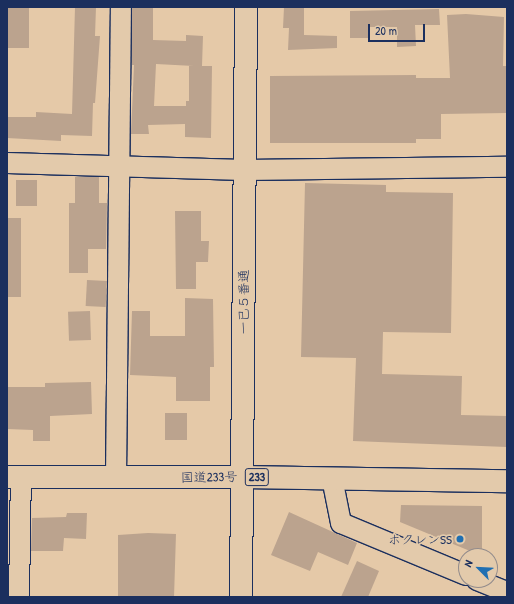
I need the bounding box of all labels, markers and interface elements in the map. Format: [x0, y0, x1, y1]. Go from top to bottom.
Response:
scale bar [370, 16, 427, 42]
text: 20 m [375, 22, 397, 39]
street label: 一已５番通 [235, 270, 251, 334]
road number: 233 [244, 467, 270, 487]
street label: 国道233号 [181, 469, 237, 485]
place label: ホクレンSS [388, 531, 452, 547]
marker: ホクレンSS [455, 534, 465, 544]
north arrow [458, 548, 498, 588]
text: N [460, 558, 476, 569]

